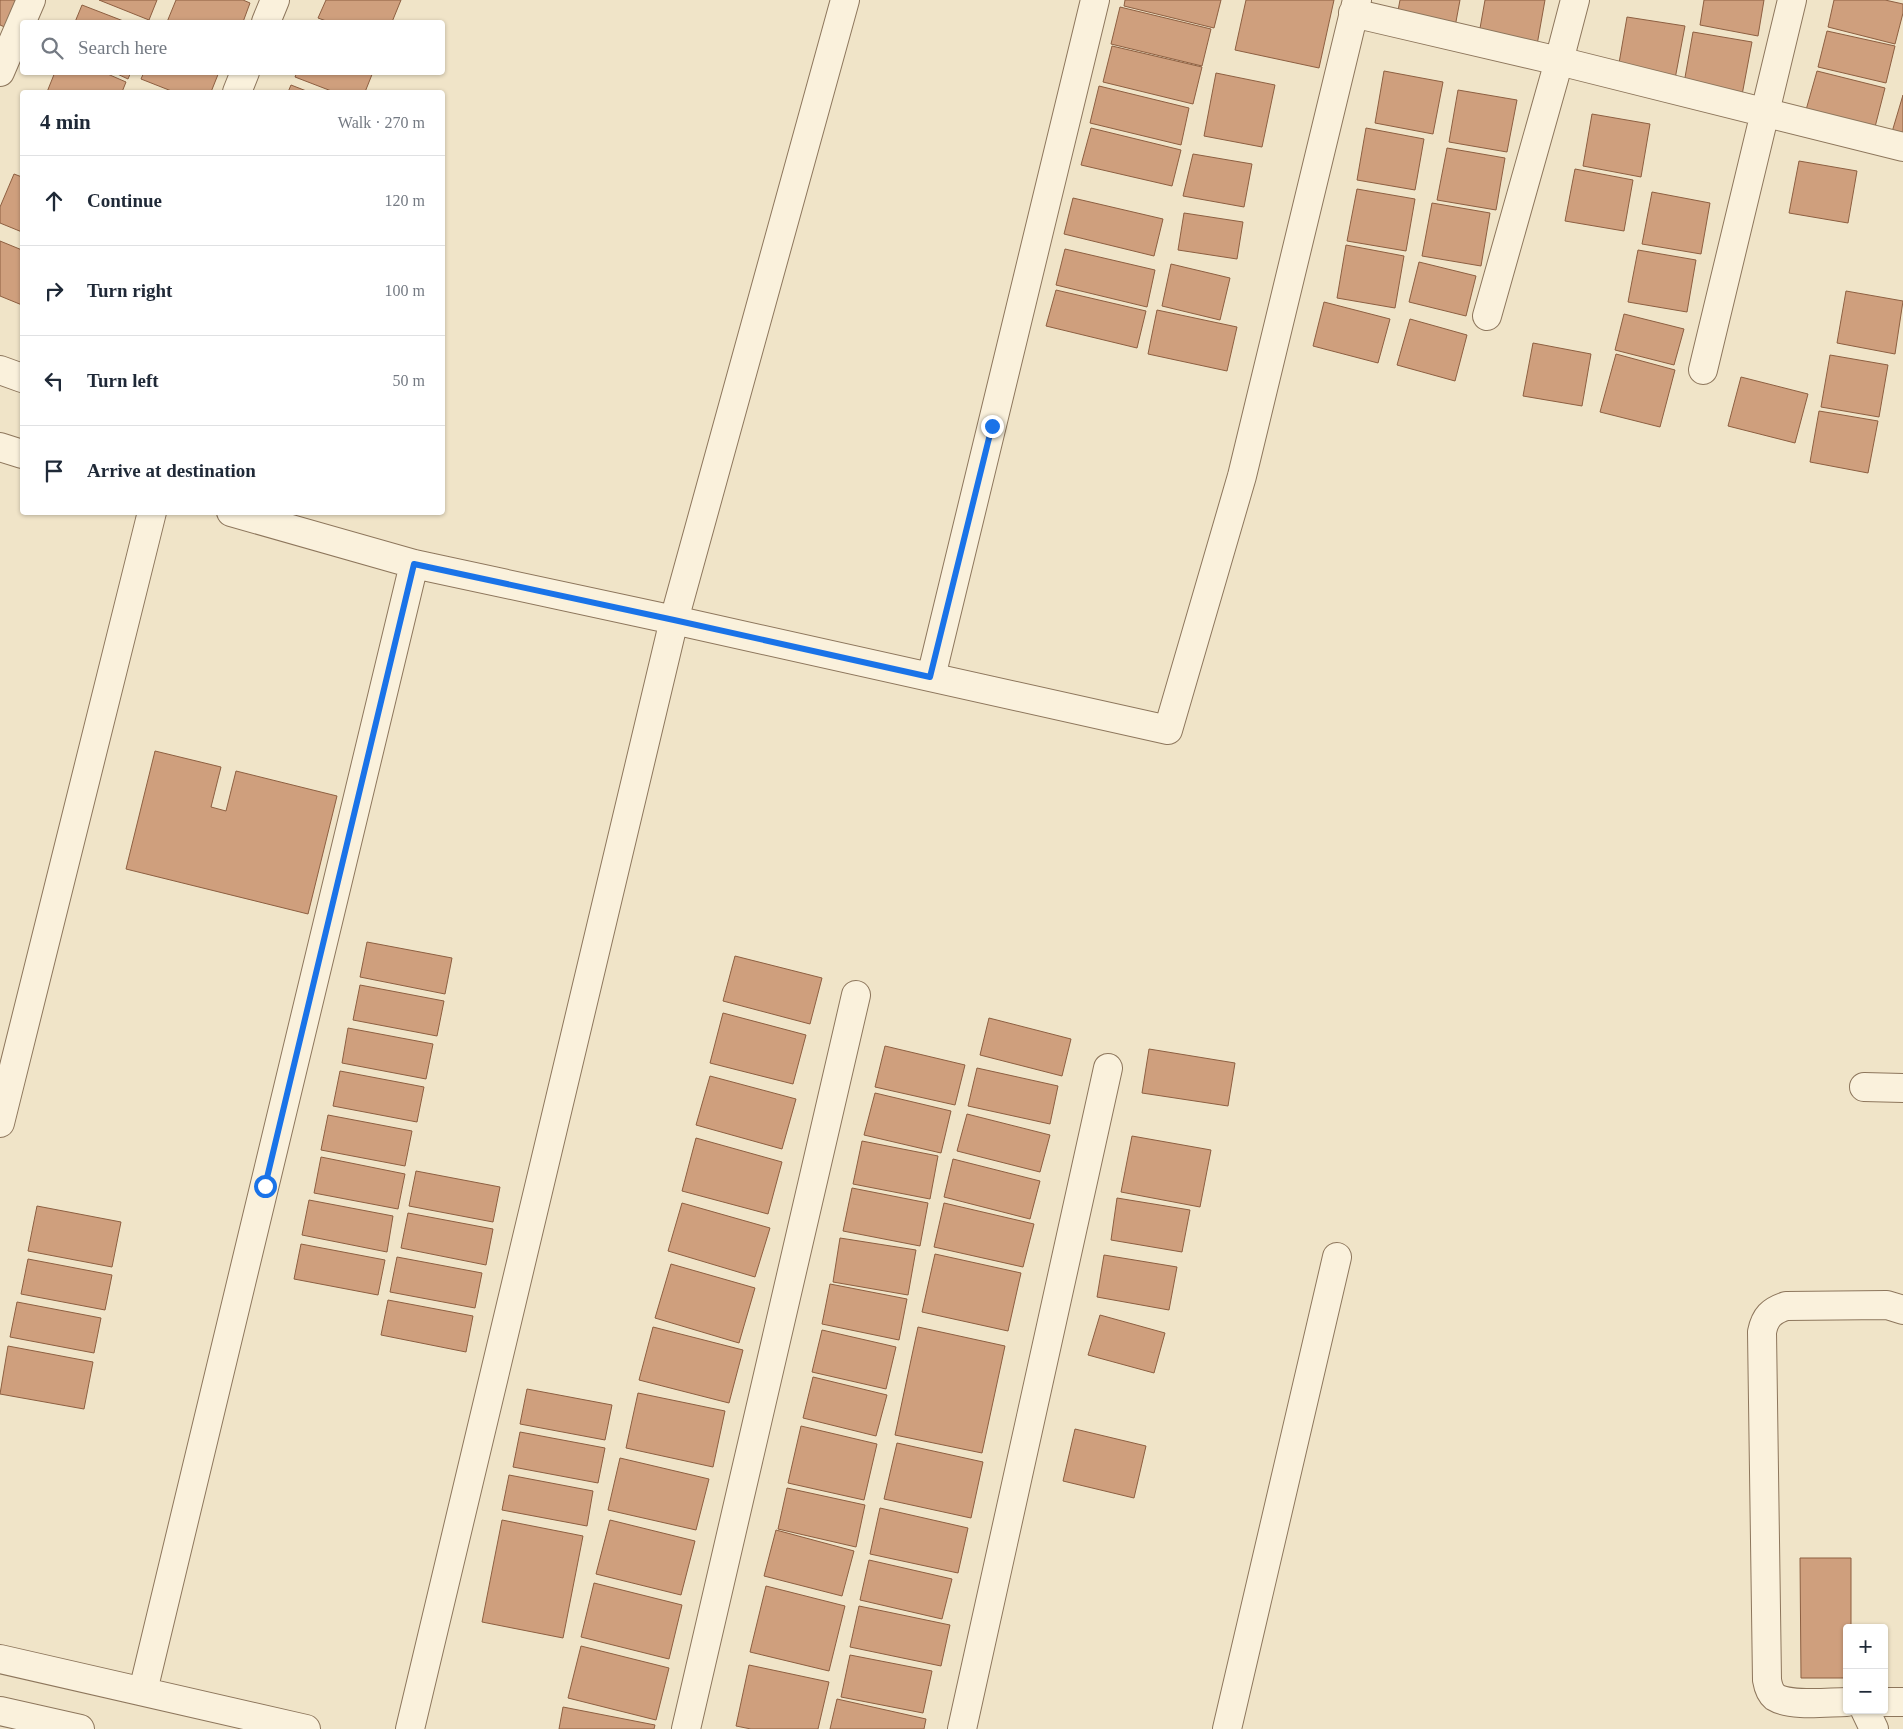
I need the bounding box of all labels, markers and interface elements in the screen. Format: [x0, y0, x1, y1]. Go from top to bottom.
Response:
search box [20, 20, 445, 75]
icon: search [38, 34, 66, 62]
text: Search here [78, 37, 167, 58]
text: 4 min [40, 110, 91, 134]
text: Walk · 270 m [338, 114, 425, 131]
icon: ahead [40, 187, 68, 215]
text: Continue [87, 190, 162, 211]
text: 120 m [385, 192, 425, 209]
icon: right [40, 277, 68, 305]
text: Turn right [87, 280, 172, 301]
text: 100 m [385, 282, 425, 299]
icon: left [40, 367, 68, 395]
text: Turn left [87, 370, 159, 391]
text: 50 m [393, 372, 425, 389]
route end [981, 415, 1004, 438]
icon: arrive [40, 457, 68, 485]
text: Arrive at destination [87, 460, 256, 481]
route start [254, 1175, 277, 1198]
map controls [1843, 1624, 1888, 1714]
button: + [1843, 1624, 1888, 1669]
button: − [1843, 1669, 1888, 1714]

